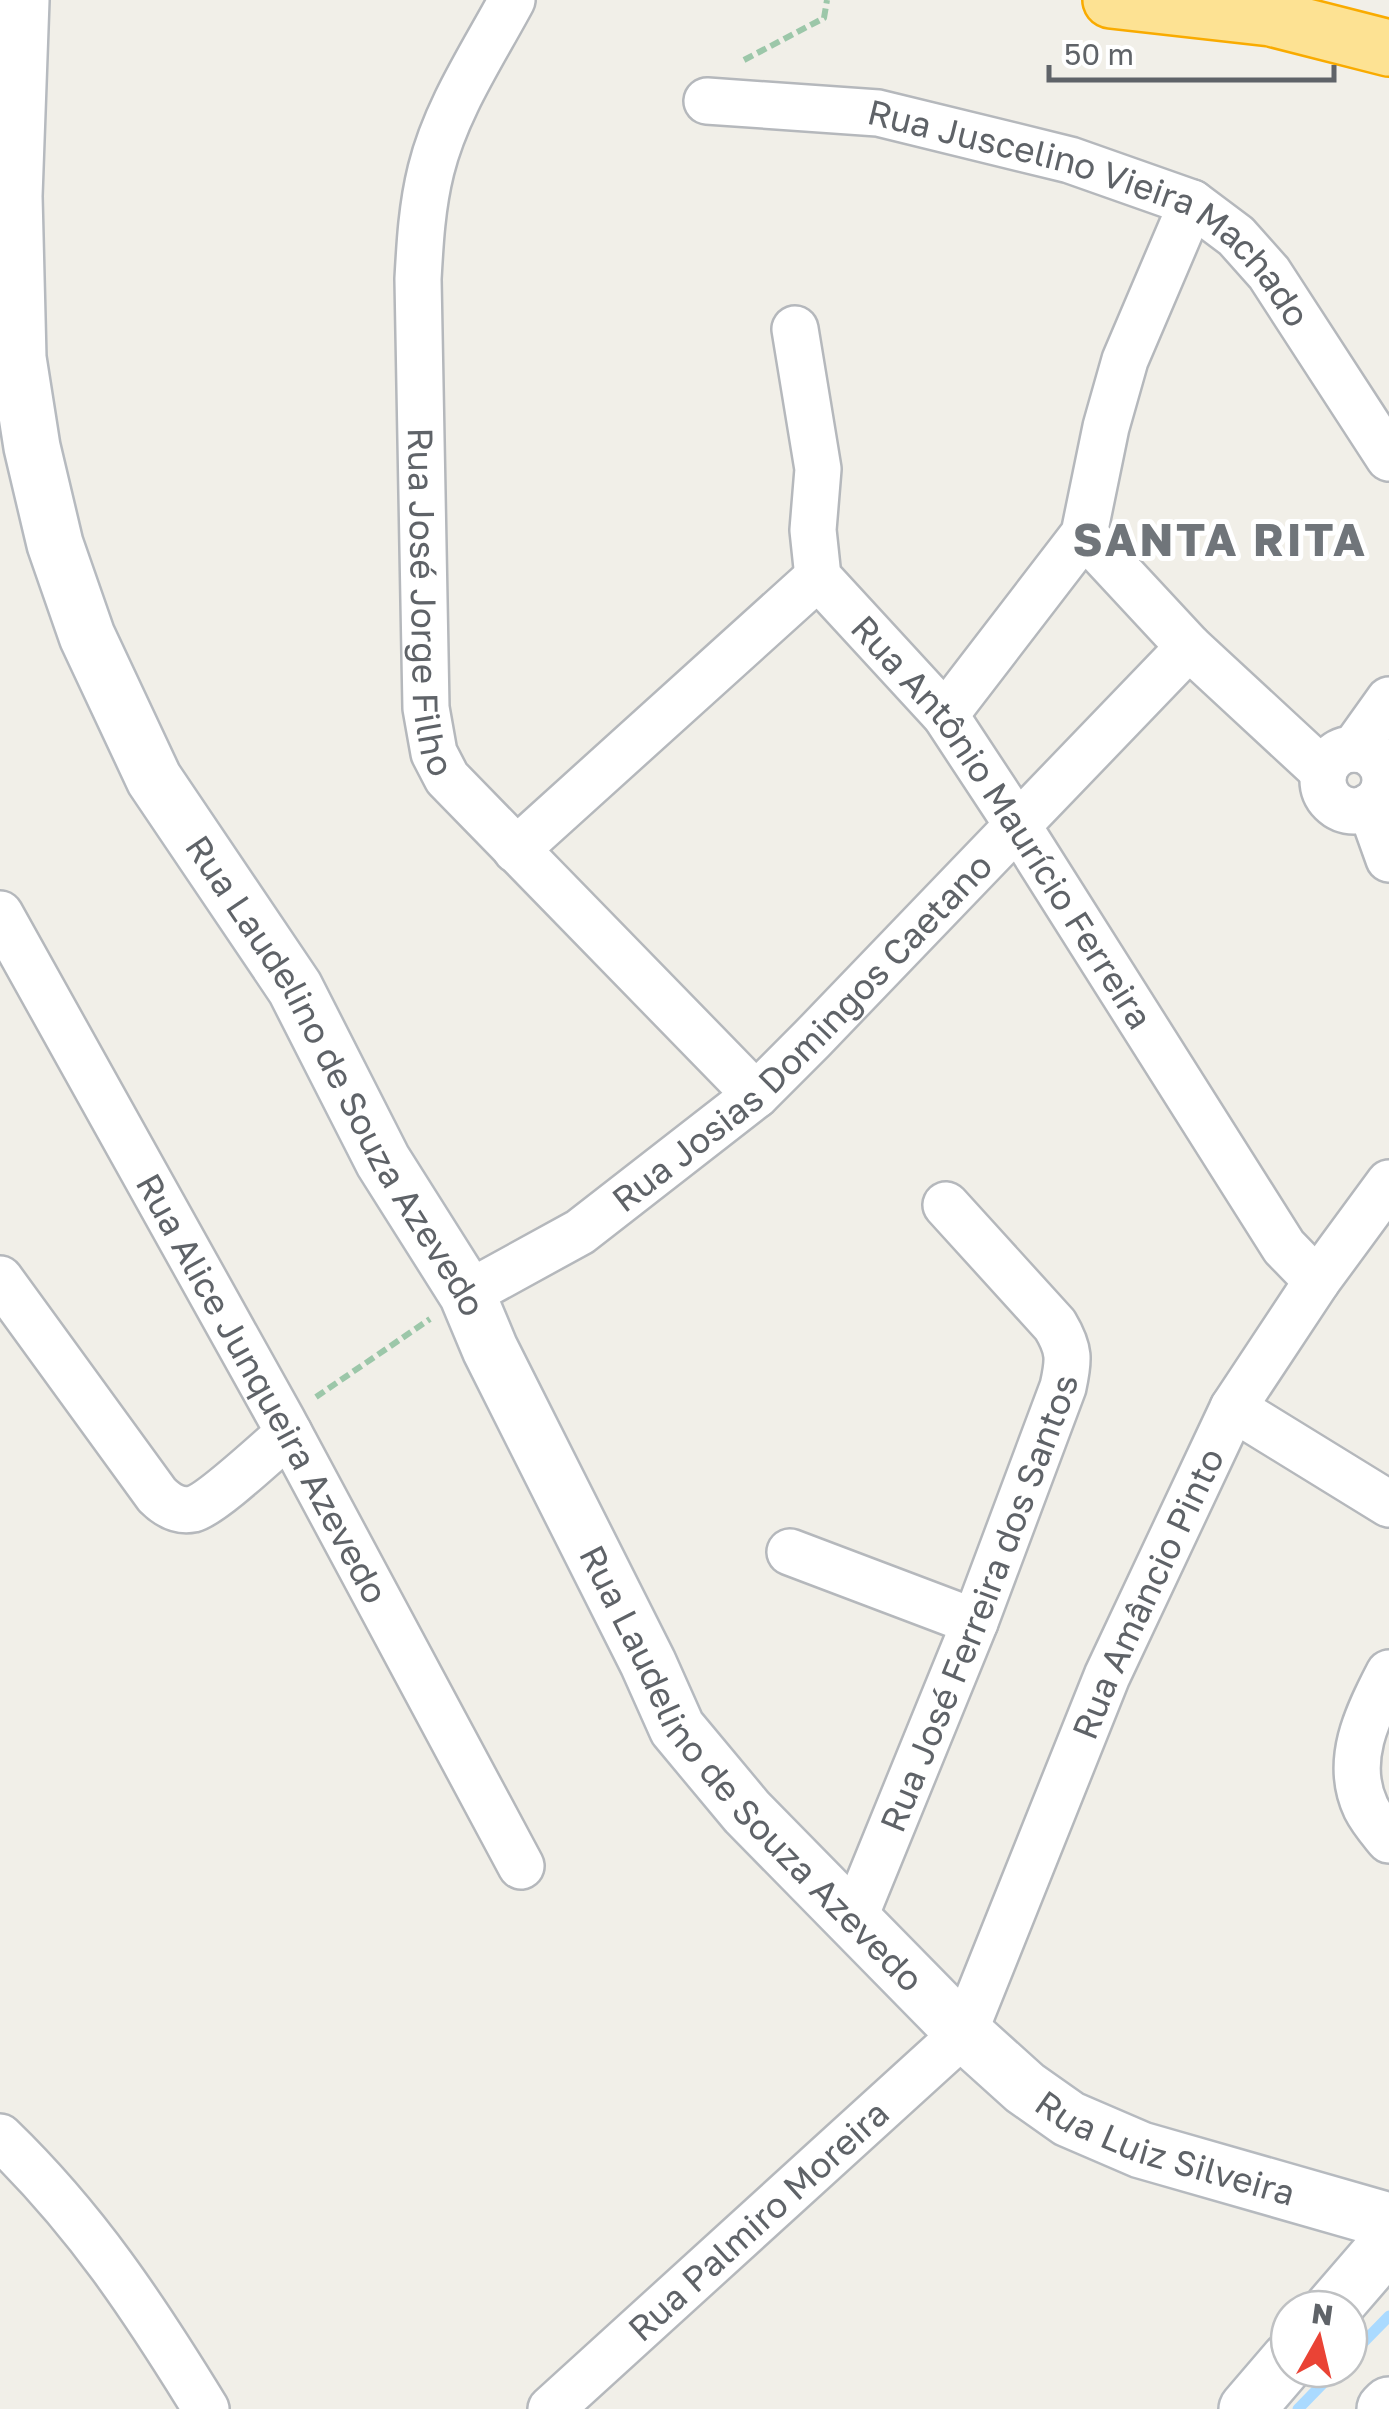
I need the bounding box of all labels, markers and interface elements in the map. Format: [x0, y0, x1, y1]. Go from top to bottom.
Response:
scale bar [1049, 20, 1334, 82]
text: 50 m [1064, 36, 1134, 72]
street label: Rua Juscelino Vieira Machado [864, 90, 1319, 334]
street label: Rua José Jorge Filho [400, 427, 463, 783]
district label: SANTA RITA [1073, 512, 1367, 566]
street label: Rua Antônio Maurício Ferreira [843, 607, 1161, 1036]
street label: Rua Laudelino de Souza Azevedo [177, 827, 495, 1322]
street label: Rua Josias Domingos Caetano [604, 844, 1000, 1220]
street label: Rua Alice Junqueira Azevedo [128, 1166, 397, 1610]
street label: Rua José Ferreira dos Santos [871, 1371, 1086, 1838]
street label: Rua Amâncio Pinto [1063, 1441, 1232, 1745]
street label: Rua Laudelino de Souza Azevedo [571, 1538, 932, 2000]
street label: Rua Luiz Silveira [1028, 2081, 1300, 2214]
street label: Rua Palmiro Moreira [619, 2092, 897, 2350]
north arrow [1269, 2289, 1369, 2389]
text: N [1310, 2296, 1335, 2332]

